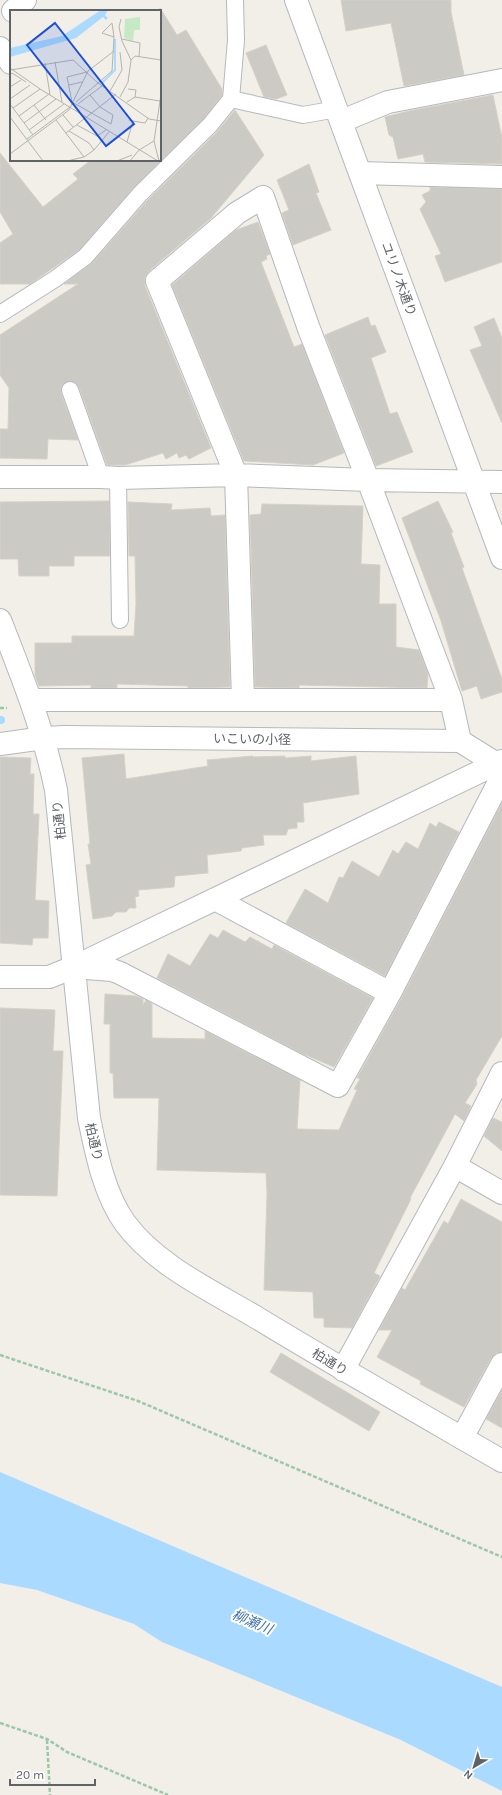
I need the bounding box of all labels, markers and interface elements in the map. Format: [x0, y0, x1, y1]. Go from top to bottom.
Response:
inset map [10, 10, 161, 161]
street label: ユリノ木通り [379, 240, 419, 318]
street label: いこいの小径 [213, 731, 291, 747]
street label: 柏通り [50, 800, 68, 840]
street label: 柏通り [82, 1121, 106, 1163]
street label: 柏通り [309, 1346, 351, 1378]
water label: 柳瀬川 [229, 1606, 276, 1639]
north arrow [454, 1747, 494, 1787]
scale bar [10, 1761, 95, 1787]
text: N [461, 1767, 475, 1782]
text: 20 m [16, 1768, 44, 1782]

